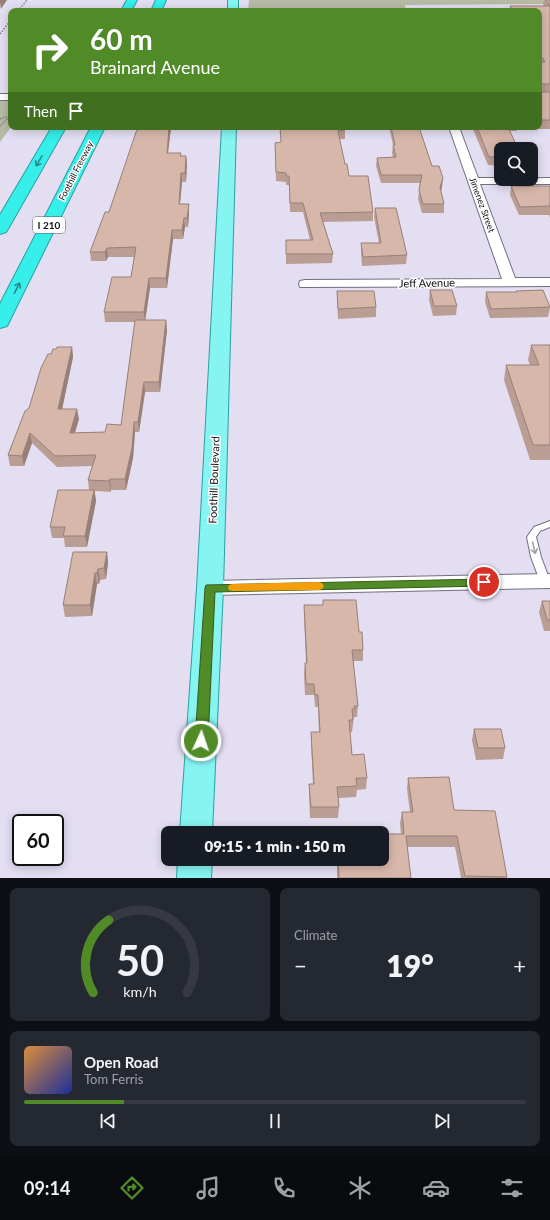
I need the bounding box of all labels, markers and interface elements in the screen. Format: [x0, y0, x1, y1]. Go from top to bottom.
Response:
text: 60 m [90, 22, 153, 56]
icon: right [24, 24, 76, 76]
text: Brainard Avenue [90, 56, 220, 78]
icon: arrive [65, 100, 87, 122]
text: Then [24, 102, 57, 120]
street label: Foothill Freeway [56, 139, 95, 202]
map controls [494, 142, 538, 186]
button: search [494, 142, 538, 186]
one-way arrow [35, 155, 43, 167]
street label: Jimenez Street [467, 176, 498, 235]
road number: I 210 [33, 217, 65, 233]
street label: Jeff Avenue [399, 276, 455, 289]
one-way arrow [14, 282, 22, 294]
street label: Foothill Boulevard [205, 436, 222, 524]
one-way arrow [530, 541, 538, 554]
pin [467, 565, 501, 599]
icon: arrive [473, 571, 495, 593]
position arrow [180, 720, 222, 762]
speed limit sign: 60 [12, 814, 64, 866]
text: 09:15 · 1 min · 150 m [204, 837, 346, 855]
text: Climate [294, 927, 337, 943]
text: 50 [116, 934, 164, 984]
text: 19° [386, 947, 434, 983]
text: − [294, 952, 307, 979]
text: + [513, 952, 526, 979]
text: km/h [123, 982, 157, 999]
text: Open Road [84, 1053, 159, 1071]
text: Tom Ferris [84, 1071, 143, 1087]
icon: previous [97, 1110, 119, 1132]
icon: pause [264, 1110, 286, 1132]
icon: next [431, 1110, 453, 1132]
icon: directions [118, 1174, 146, 1202]
icon: music [194, 1174, 222, 1202]
icon: phone [270, 1174, 298, 1202]
icon: climate [346, 1174, 374, 1202]
icon: car [422, 1174, 450, 1202]
icon: filters [498, 1174, 526, 1202]
text: 09:14 [24, 1177, 70, 1199]

